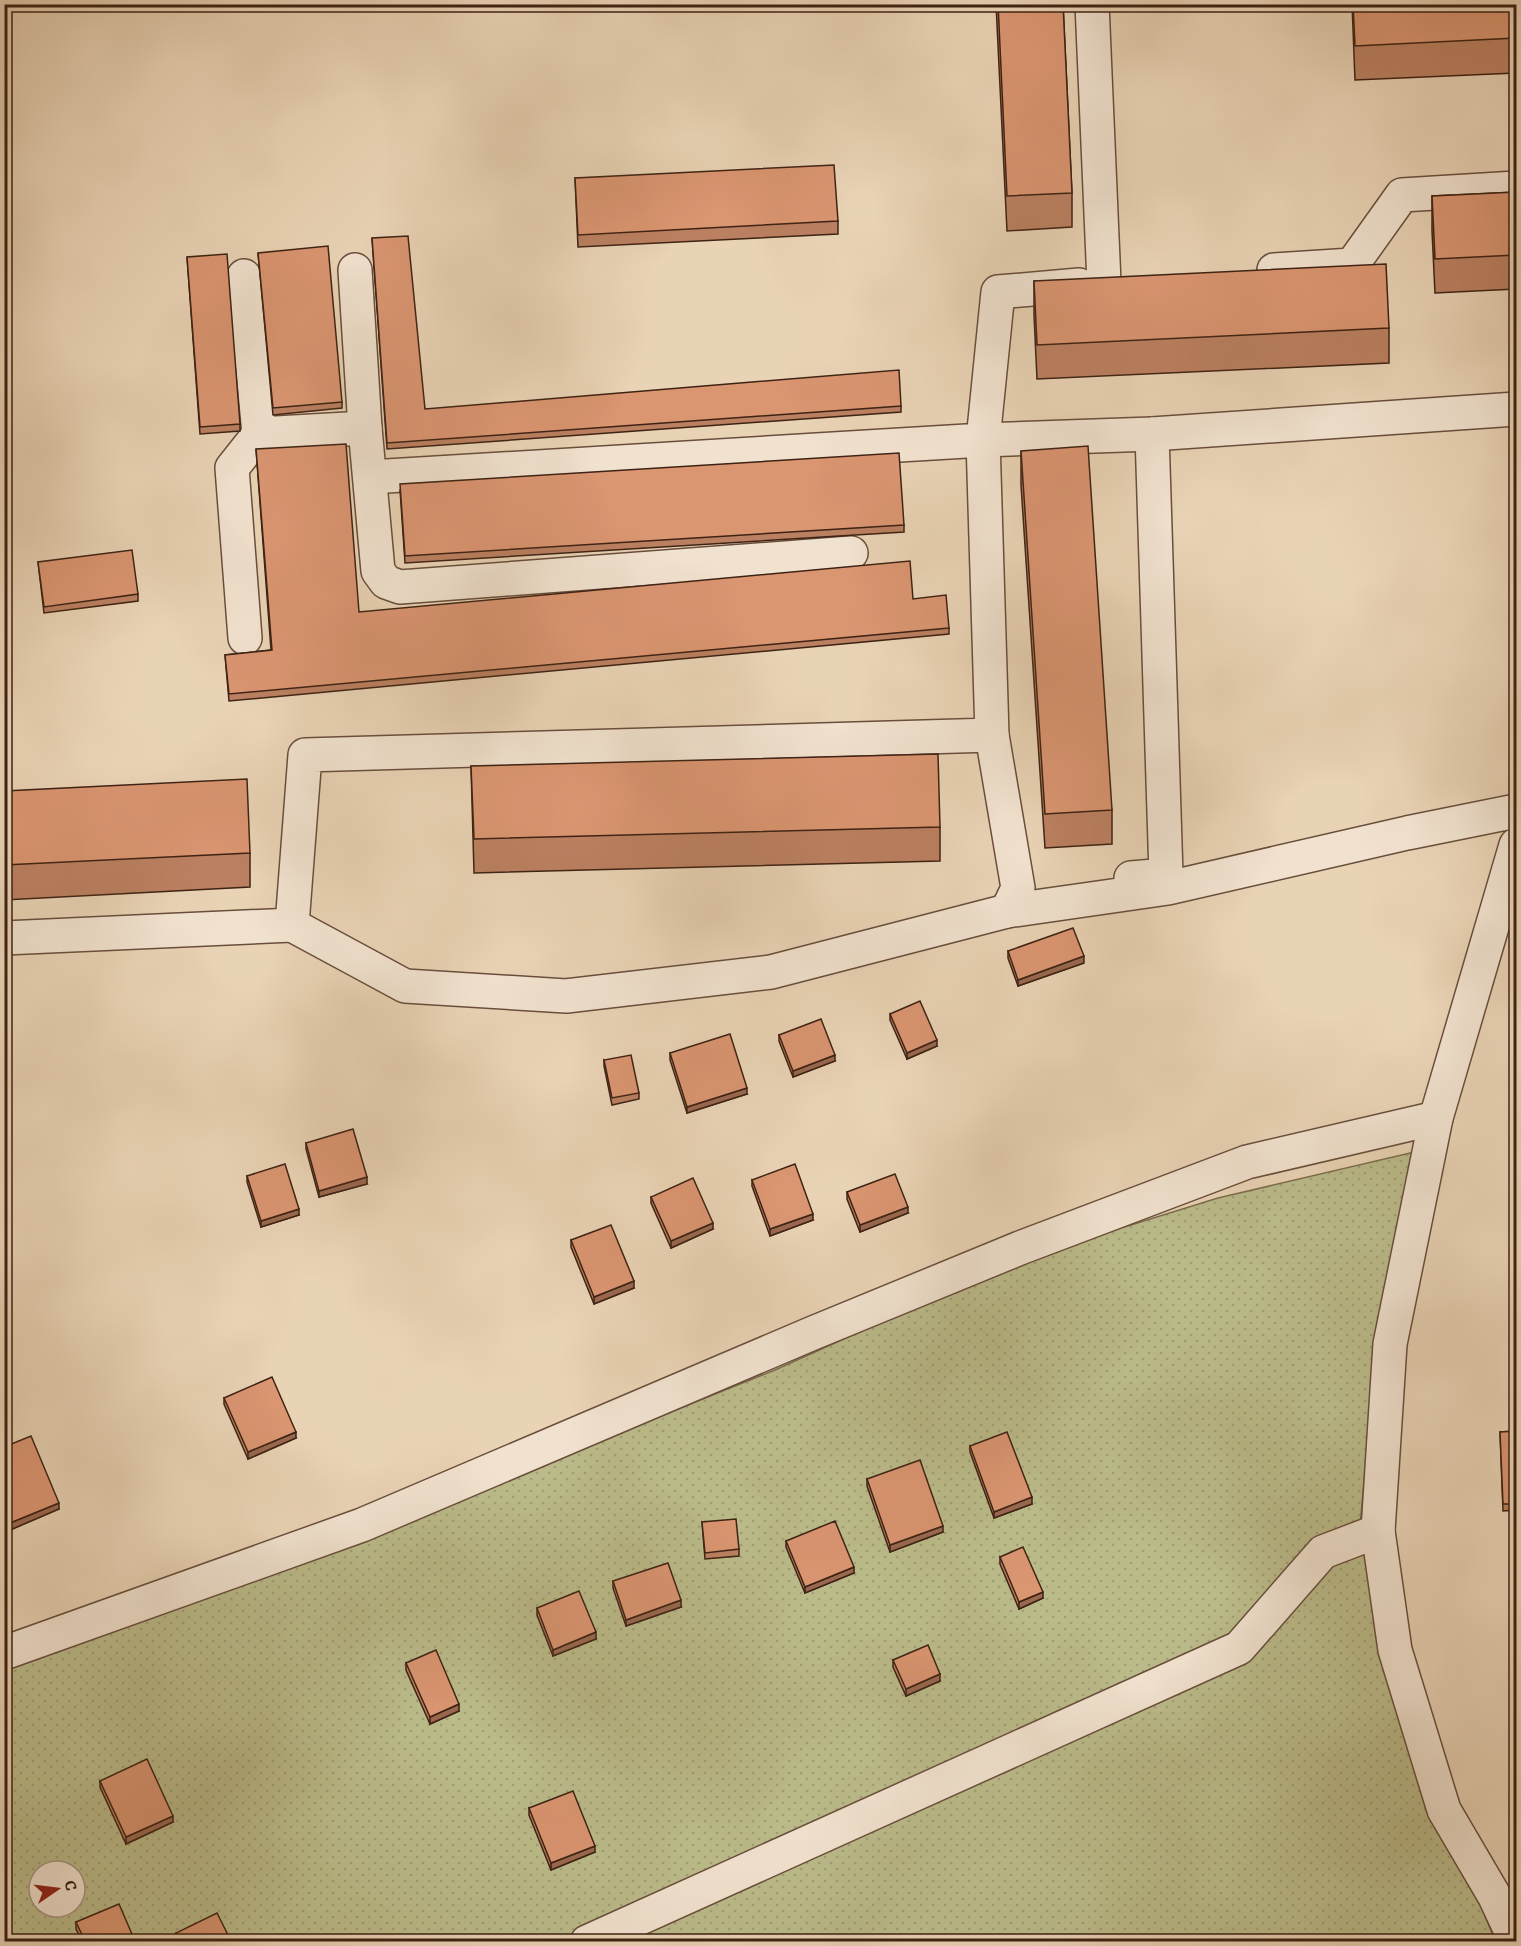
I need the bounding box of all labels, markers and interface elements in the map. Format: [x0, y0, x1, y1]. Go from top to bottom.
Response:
north arrow [27, 1859, 87, 1919]
text: С [59, 1878, 82, 1893]

